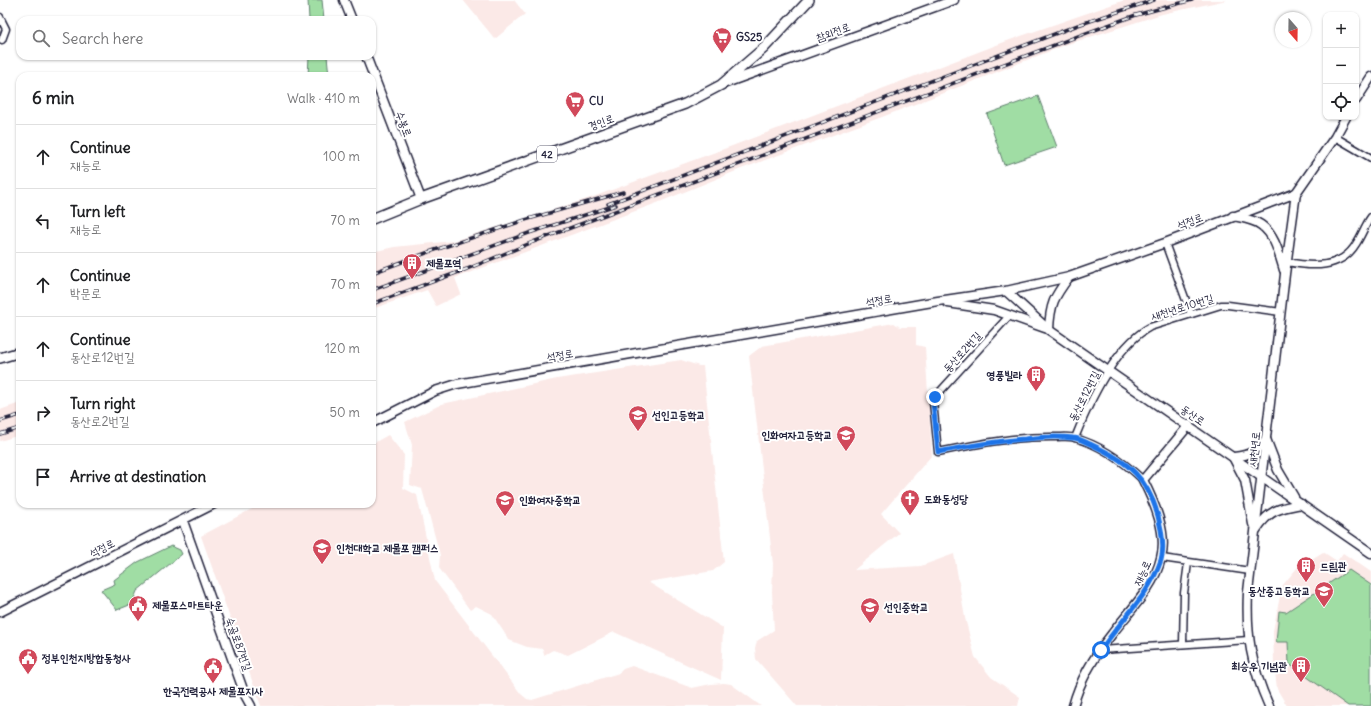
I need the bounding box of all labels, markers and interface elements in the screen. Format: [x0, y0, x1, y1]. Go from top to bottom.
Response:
north arrow [1275, 12, 1311, 48]
map controls [1323, 12, 1359, 120]
button: + [1323, 12, 1359, 48]
search box [16, 16, 376, 60]
street label: 참외전로 [814, 19, 852, 45]
supermarket icon: GS25 [711, 26, 733, 54]
icon: search [30, 27, 52, 49]
text: Search here [62, 29, 143, 48]
place label: GS25 [736, 30, 762, 44]
button: − [1323, 48, 1359, 84]
button: locate [1323, 84, 1359, 120]
text: 6 min [32, 87, 74, 109]
text: Walk · 410 m [287, 90, 360, 107]
supermarket icon: CU [564, 90, 586, 118]
place label: CU [589, 94, 604, 108]
street label: 수봉로 [393, 109, 415, 139]
street label: 경인로 [586, 111, 616, 133]
text: Continue [70, 138, 131, 157]
icon: ahead [32, 146, 54, 168]
road number: 42 [537, 146, 557, 162]
text: 100 m [323, 148, 360, 165]
text: 재능로 [70, 157, 101, 174]
text: Turn left [70, 202, 125, 221]
icon: left [32, 210, 54, 232]
street label: 석정로 [1175, 210, 1205, 232]
text: 70 m [331, 212, 360, 229]
text: 재능로 [70, 221, 101, 238]
building icon: 제물포역 [401, 252, 423, 280]
place label: 제물포역 [426, 256, 462, 270]
text: Continue [70, 266, 131, 285]
icon: ahead [32, 274, 54, 296]
text: 70 m [331, 276, 360, 293]
text: 박문로 [70, 285, 101, 302]
street label: 석정로 [865, 291, 893, 309]
street label: 새천년로10번길 [1149, 291, 1215, 323]
street label: 동산로2번길 [940, 329, 984, 375]
text: Continue [70, 330, 131, 349]
icon: ahead [32, 338, 54, 360]
text: 120 m [325, 340, 360, 357]
street label: 석정로 [546, 346, 574, 364]
text: 동산로12번길 [70, 349, 135, 366]
building icon: 영풍빌라 [1025, 364, 1047, 392]
place label: 영풍빌라 [987, 368, 1022, 382]
street label: 동산로12번길 [1065, 368, 1103, 424]
route end [926, 388, 944, 406]
text: Turn right [70, 394, 135, 413]
icon: right [32, 402, 54, 424]
street label: 동산로 [1178, 402, 1208, 428]
text: 50 m [329, 404, 360, 421]
school or university icon: 선인고등학교 [627, 404, 649, 432]
place label: 선인고등학교 [652, 408, 705, 422]
text: 동산로2번길 [70, 413, 129, 430]
school or university icon: 인화여자고등학교 [835, 424, 857, 452]
place label: 인화여자고등학교 [761, 428, 832, 442]
street label: 새천년로 [1245, 430, 1263, 467]
icon: arrive [32, 466, 54, 488]
text: Arrive at destination [70, 467, 206, 486]
church icon: 도화동성당 [899, 488, 921, 516]
school or university icon: 인화여자중학교 [494, 489, 516, 517]
place label: 도화동성당 [924, 492, 968, 506]
place label: 인화여자중학교 [519, 493, 581, 507]
street label: 석정로 [87, 536, 117, 560]
school or university icon: 인천대학교 제물포 캠퍼스 [311, 537, 333, 565]
place label: 인천대학교 제물포 캠퍼스 [336, 541, 439, 555]
building icon: 드림관 [1295, 555, 1317, 583]
street label: 재능로 [1130, 558, 1154, 588]
place label: 드림관 [1320, 559, 1347, 573]
school or university icon: 동산중고등학교 [1313, 580, 1335, 608]
place label: 동산중고등학교 [1248, 584, 1310, 598]
public building icon: 제물포스마트타운 [127, 594, 149, 622]
school or university icon: 선인중학교 [859, 596, 881, 624]
place label: 제물포스마트타운 [152, 598, 223, 612]
place label: 선인중학교 [884, 600, 928, 614]
street label: 숙골로87번길 [223, 615, 255, 673]
route start [1092, 641, 1110, 659]
public building icon: 정부인천지방합동청사 [17, 647, 39, 675]
place label: 정부인천지방합동청사 [41, 651, 131, 665]
building icon: 최승우 기념관 [1290, 655, 1312, 683]
public building icon: 한국전력공사 제물포지사 [202, 656, 224, 684]
place label: 최승우 기념관 [1231, 659, 1287, 673]
place label: 한국전력공사 제물포지사 [163, 684, 263, 698]

